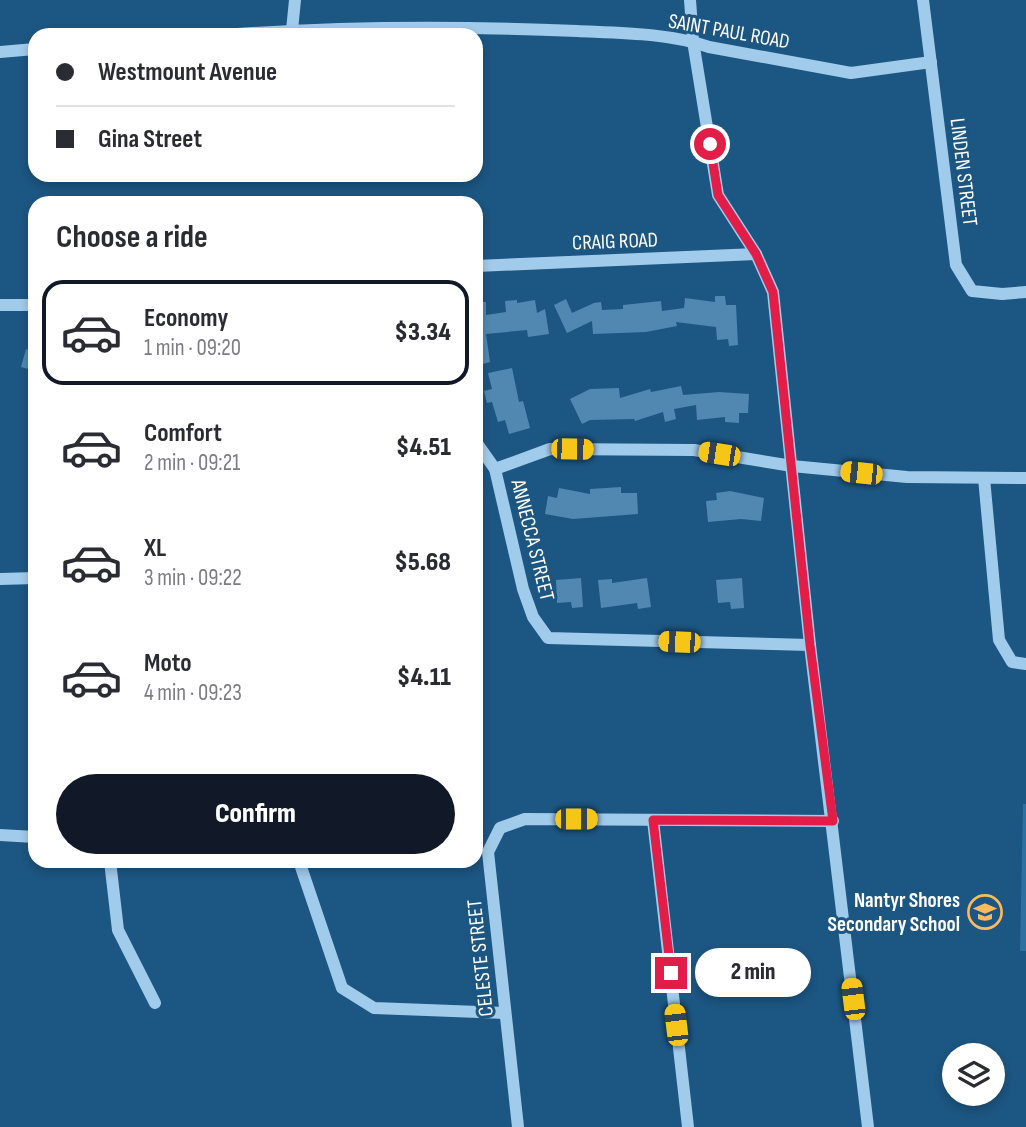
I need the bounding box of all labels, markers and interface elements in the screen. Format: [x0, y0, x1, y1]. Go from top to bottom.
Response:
street label: SAINT PAUL ROAD [666, 9, 791, 54]
text: Westmount Avenue [98, 57, 277, 88]
street label: LINDEN STREET [944, 117, 983, 228]
text: Gina Street [98, 124, 202, 155]
route start [694, 128, 726, 160]
text: Choose a ride [56, 218, 208, 257]
street label: CRAIG ROAD [572, 228, 658, 255]
icon: car [60, 301, 123, 364]
text: Economy [144, 303, 228, 334]
text: $3.34 [395, 317, 451, 348]
text: 1 min · 09:20 [144, 334, 241, 362]
icon: car [60, 416, 123, 479]
text: Comfort [144, 418, 222, 449]
text: $4.51 [396, 432, 451, 463]
car [551, 438, 594, 460]
car [697, 440, 742, 468]
text: 2 min · 09:21 [144, 449, 240, 477]
car [840, 460, 883, 486]
street label: ANNECCA STREET [505, 476, 560, 604]
icon: car [60, 531, 123, 594]
text: XL [144, 533, 166, 564]
text: $5.68 [395, 547, 451, 578]
text: 3 min · 09:22 [144, 564, 242, 592]
car [658, 631, 701, 653]
icon: car [60, 646, 123, 709]
text: Moto [144, 648, 192, 679]
text: $4.11 [397, 662, 451, 693]
text: 4 min · 09:23 [144, 679, 242, 707]
button: Confirm [56, 774, 455, 854]
car [556, 809, 598, 830]
place label: Nantyr Shores Secondary School [828, 888, 960, 937]
school or university icon: Nantyr Shores Secondary School [966, 893, 1004, 931]
street label: CELESTE STREET [462, 898, 499, 1018]
callout: 2 min [696, 948, 811, 998]
route end [655, 957, 687, 989]
text: 2 min [731, 958, 775, 986]
car [841, 977, 866, 1021]
car [664, 1003, 689, 1047]
map controls [942, 1043, 1005, 1106]
button: layers [942, 1043, 1005, 1106]

